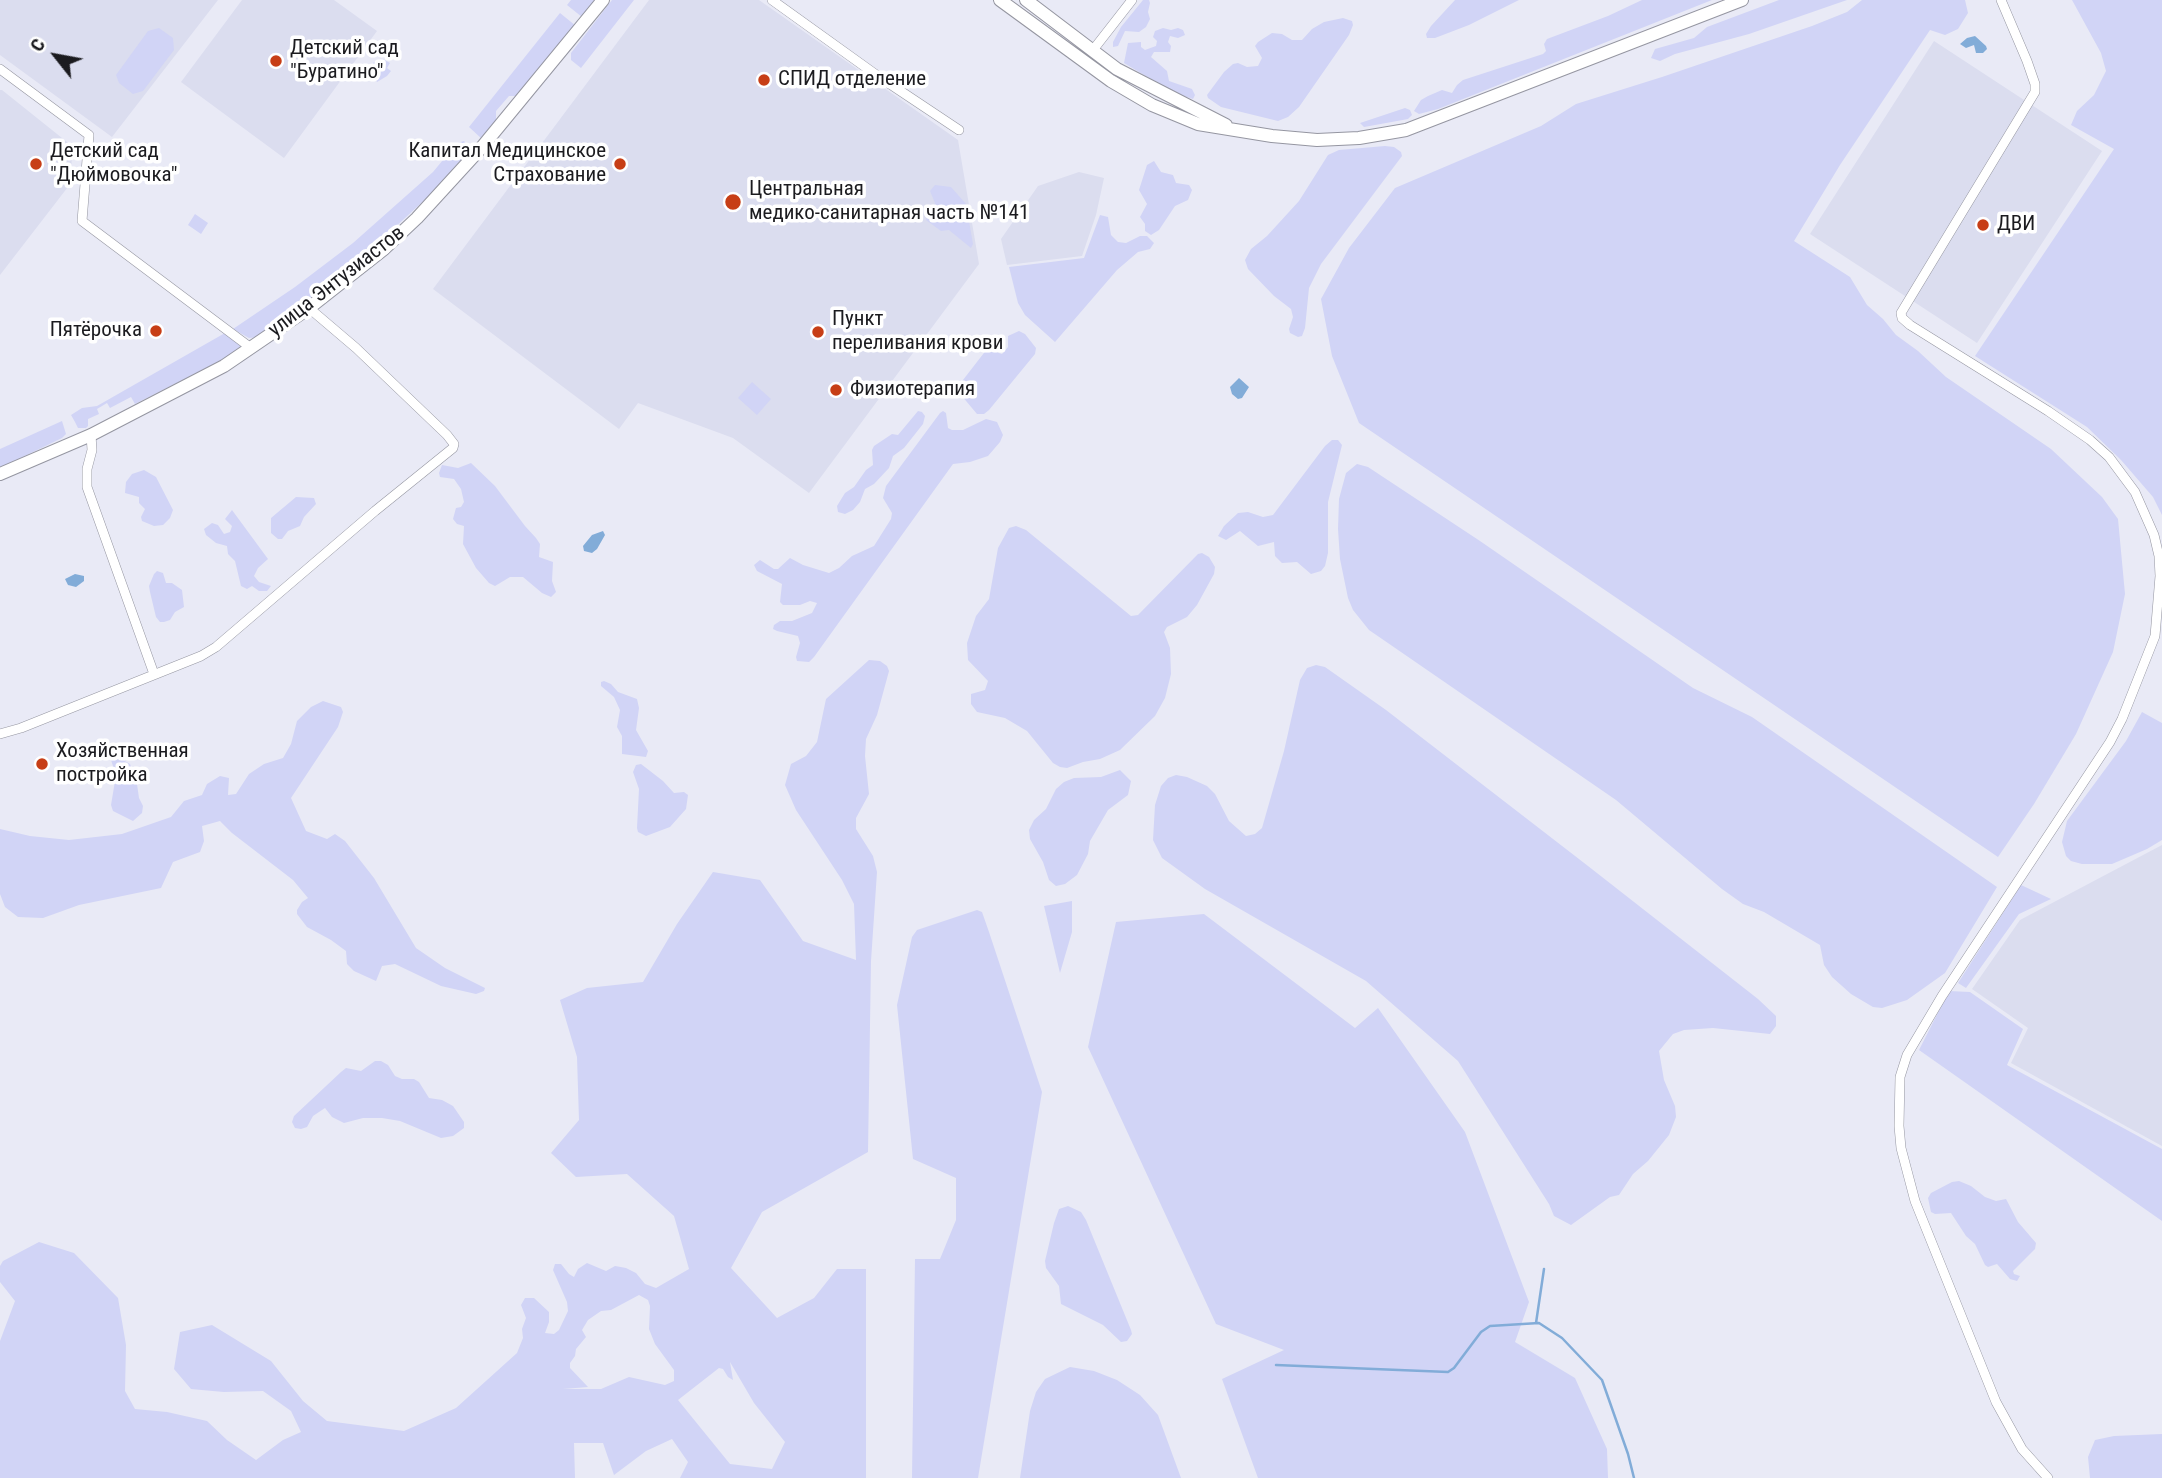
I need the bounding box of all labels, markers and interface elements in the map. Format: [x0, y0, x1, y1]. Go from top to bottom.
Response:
north arrow [21, 21, 91, 91]
text: С [25, 34, 50, 55]
place label: Детский сад "Буратино" [290, 36, 399, 86]
marker: Детский сад "Буратино" [268, 53, 284, 69]
place label: СПИД отделение [778, 67, 926, 93]
marker: СПИД отделение [756, 72, 772, 88]
place label: Детский сад "Дюймовочка" [50, 139, 178, 189]
place label: Капитал Медицинское Страхование [408, 139, 606, 189]
marker: Детский сад "Дюймовочка" [28, 156, 44, 172]
marker: Капитал Медицинское Страхование [612, 156, 628, 172]
place label: Центральная медико-санитарная часть №141 [749, 177, 1029, 227]
marker: Центральная медико-санитарная часть №141 [723, 192, 743, 212]
place label: ДВИ [1997, 212, 2035, 238]
marker: ДВИ [1975, 217, 1991, 233]
street label: улица Энтузиастов [264, 221, 410, 343]
place label: Пункт переливания крови [832, 307, 1003, 357]
place label: Пятёрочка [50, 318, 142, 344]
marker: Пятёрочка [148, 323, 164, 339]
marker: Пункт переливания крови [810, 324, 826, 340]
place label: Физиотерапия [850, 377, 975, 403]
marker: Физиотерапия [828, 382, 844, 398]
place label: Хозяйственная постройка [56, 739, 189, 789]
marker: Хозяйственная постройка [34, 756, 50, 772]

